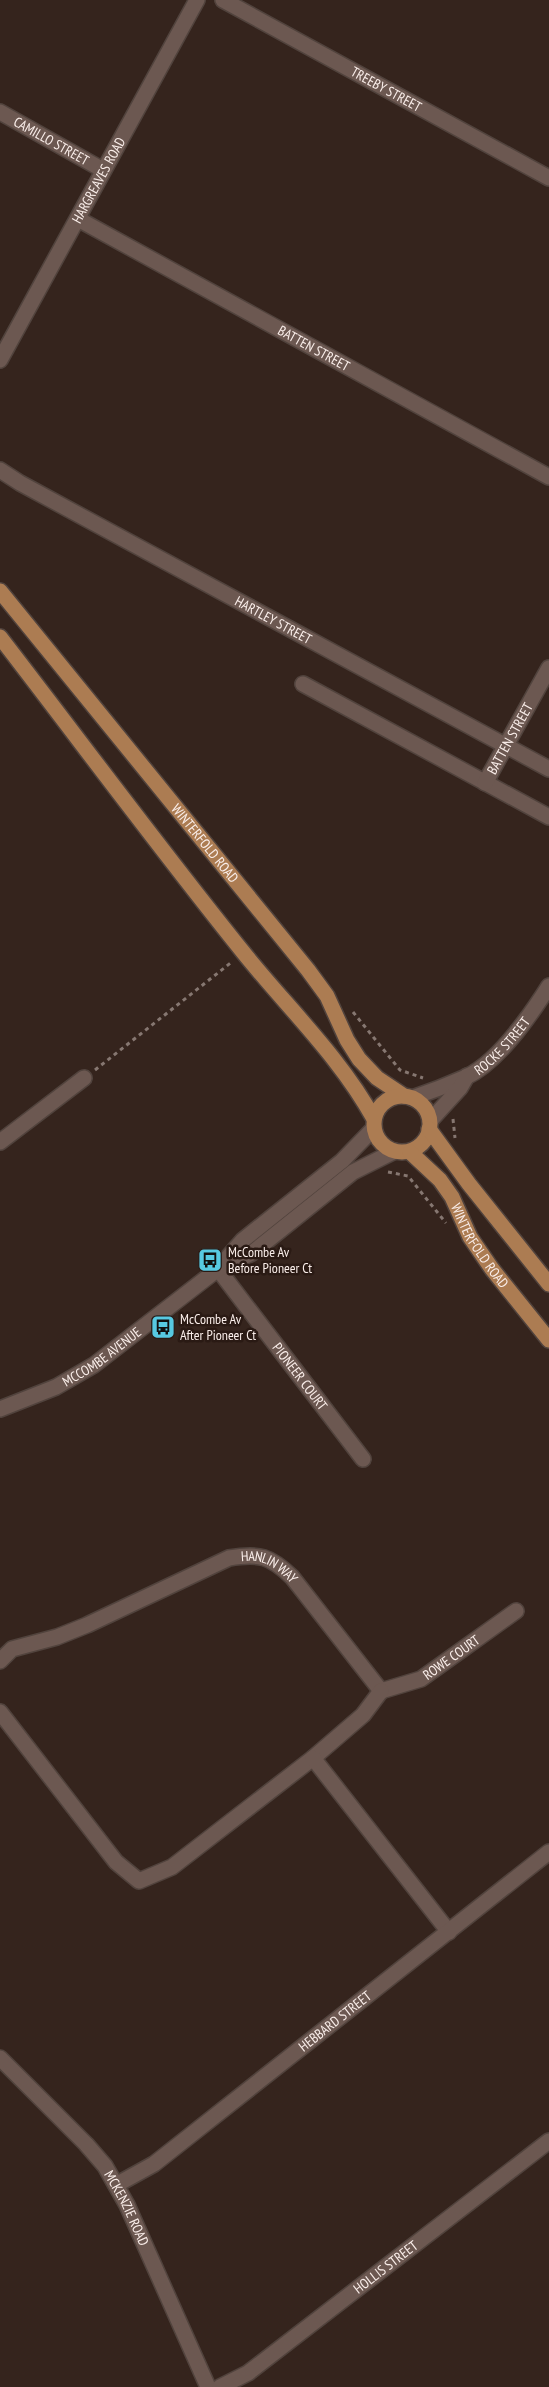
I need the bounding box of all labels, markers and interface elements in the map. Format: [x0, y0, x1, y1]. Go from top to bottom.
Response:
street label: TREEBY STREET [348, 63, 425, 116]
street label: CAMILLO STREET [11, 113, 93, 170]
street label: HARGREAVES ROAD [68, 134, 129, 226]
street label: BATTEN STREET [275, 321, 354, 375]
street label: HARTLEY STREET [232, 592, 316, 648]
street label: BATTEN STREET [483, 699, 537, 777]
street label: WINTERFOLD ROAD [168, 800, 242, 886]
street label: ROCKE STREET [471, 1013, 534, 1079]
street label: WINTERFOLD ROAD [447, 1200, 513, 1292]
place label: McCombe Av Before Pioneer Ct [228, 1243, 312, 1277]
bus stop icon: McCombe Av Before Pioneer Ct [197, 1247, 223, 1273]
place label: McCombe Av After Pioneer Ct [180, 1310, 256, 1344]
bus stop icon: McCombe Av After Pioneer Ct [150, 1314, 176, 1340]
street label: MCCOMBE AVENUE [59, 1323, 145, 1390]
street label: PIONEER COURT [268, 1339, 332, 1414]
street label: HANLIN WAY [240, 1547, 302, 1587]
street label: ROWE COURT [419, 1630, 484, 1684]
street label: HEBBARD STREET [295, 1986, 376, 2055]
street label: MCKENZIE ROAD [100, 2167, 153, 2248]
street label: HOLLIS STREET [350, 2236, 422, 2297]

